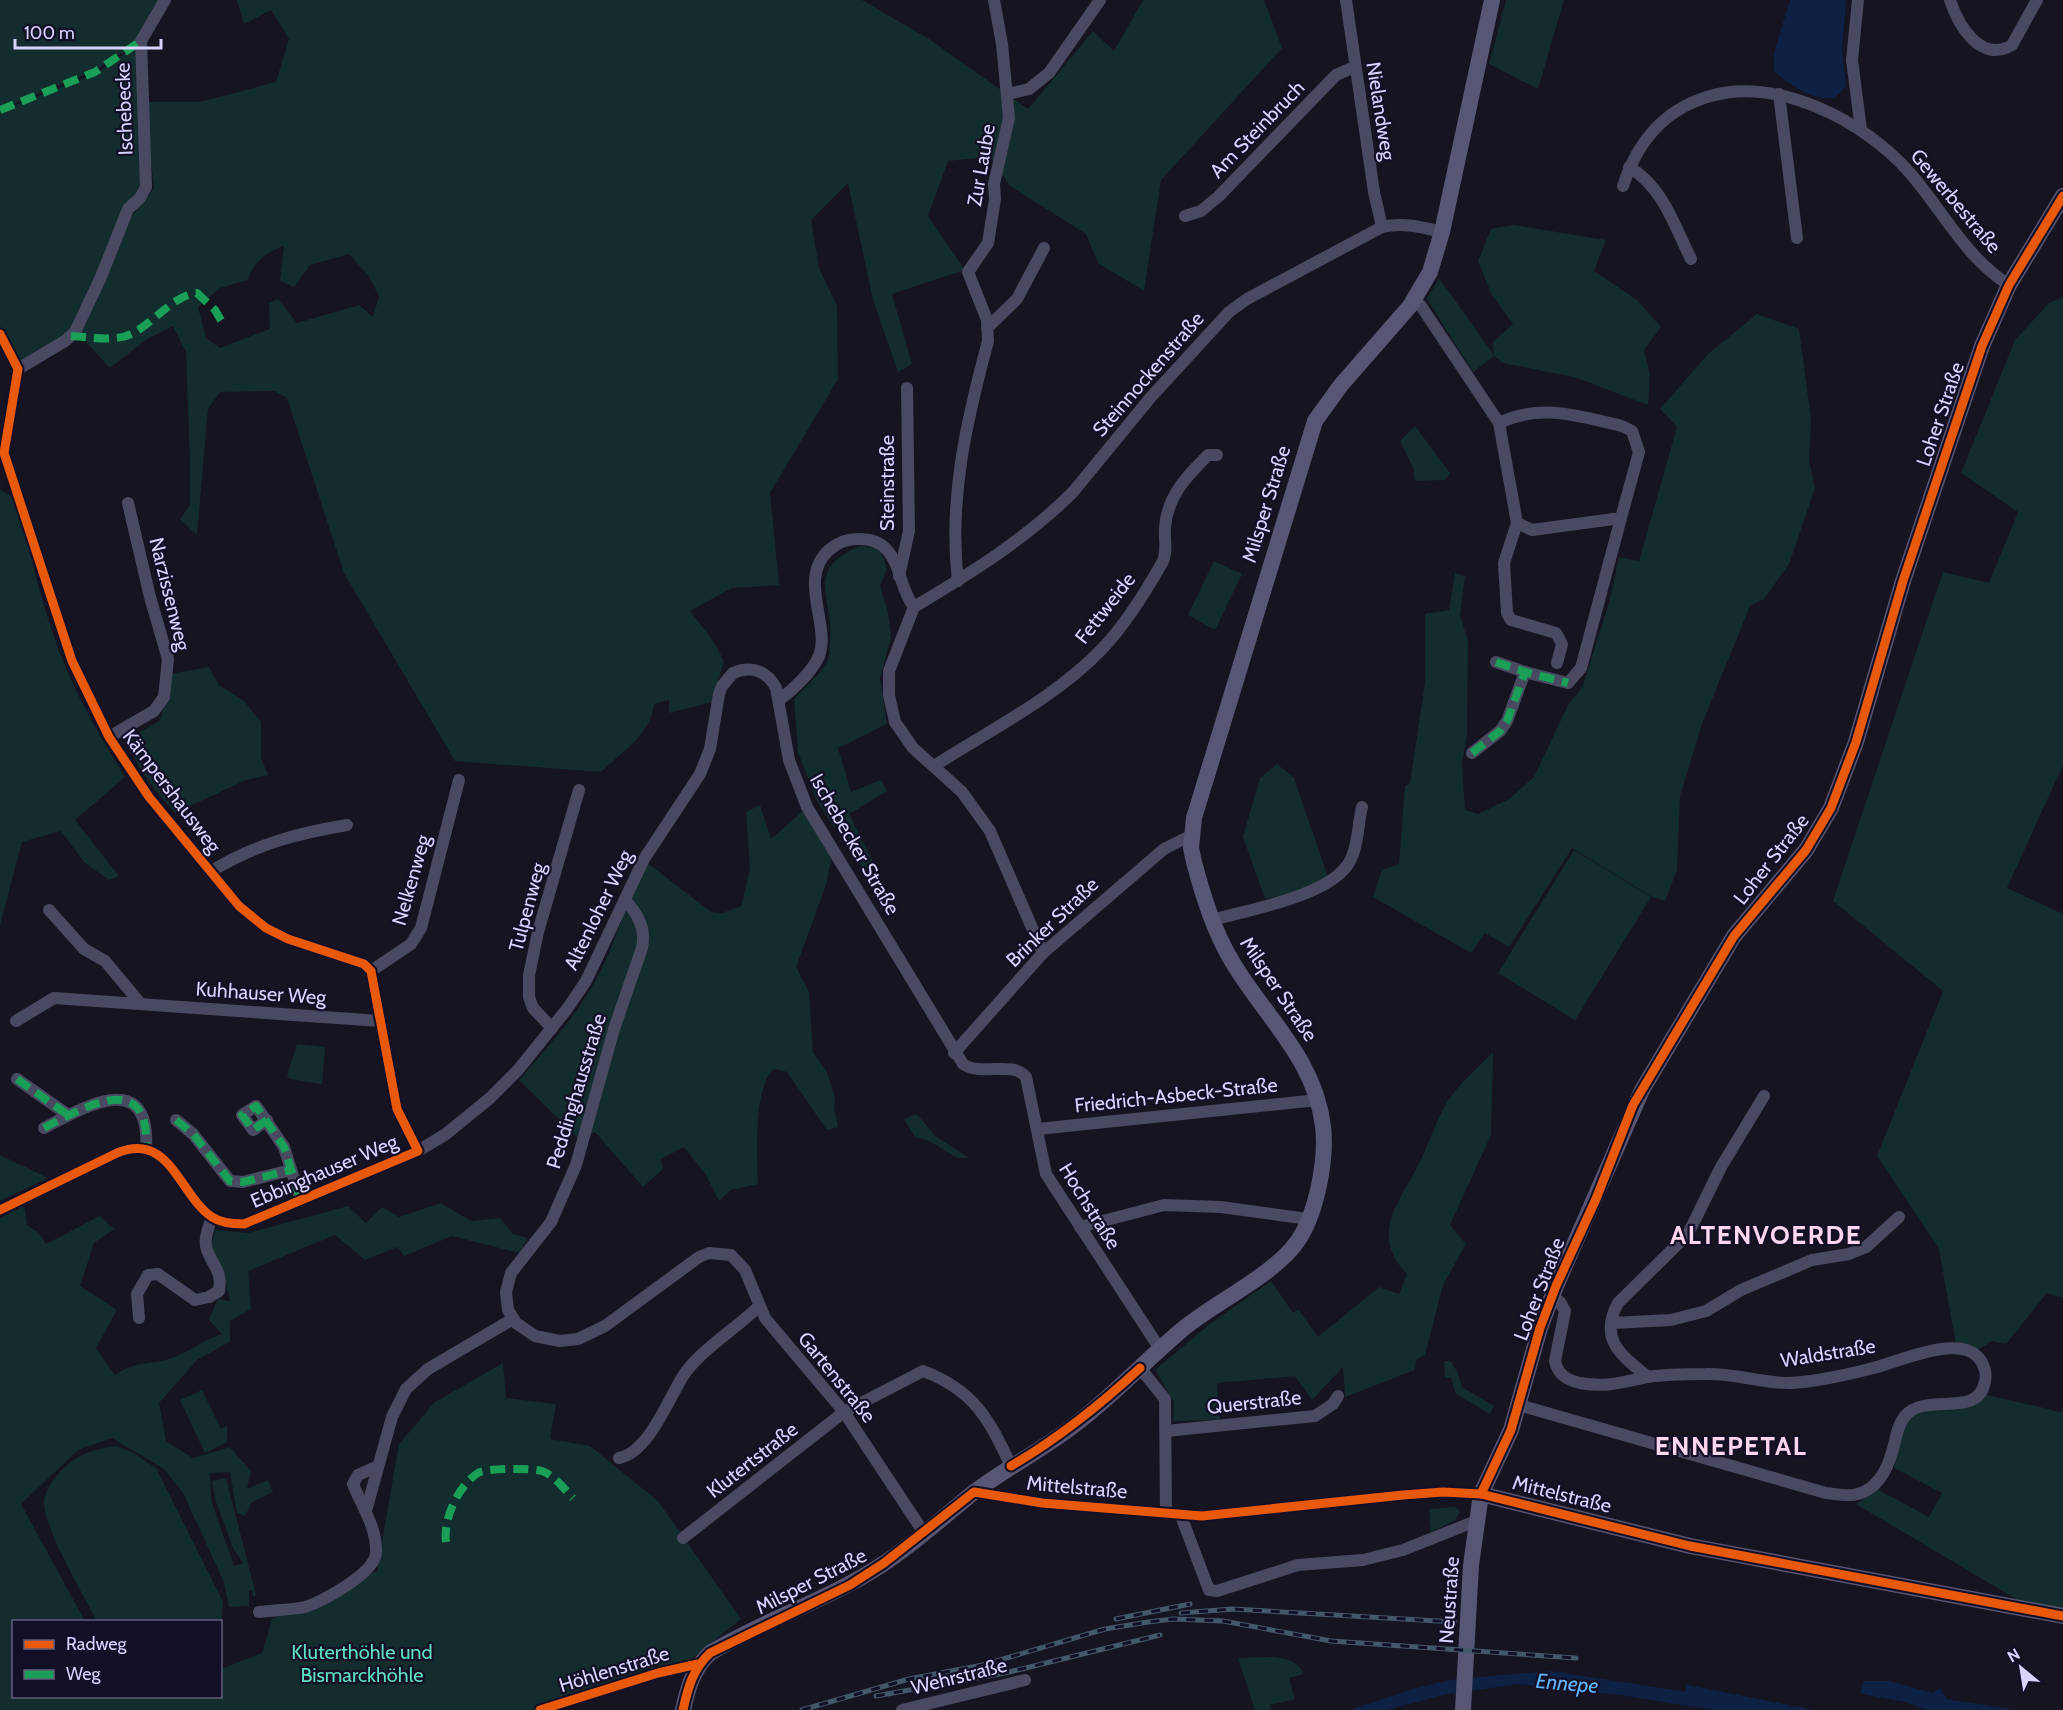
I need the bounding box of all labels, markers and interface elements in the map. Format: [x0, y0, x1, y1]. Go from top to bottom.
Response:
scale bar [15, 12, 160, 50]
text: 100 m [24, 22, 75, 44]
street label: Nielandweg [1361, 60, 1401, 163]
street label: Ischebecke [110, 62, 138, 156]
street label: Am Steinbruch [1205, 75, 1309, 183]
street label: Zur Laube [962, 122, 1000, 208]
street label: Gewerbestraße [1906, 144, 2006, 258]
street label: Steinnockenstraße [1087, 307, 1209, 441]
street label: Loher Straße [1911, 359, 1969, 469]
street label: Steinstraße [875, 435, 899, 531]
street label: Milsper Straße [1237, 443, 1295, 565]
street label: Narzissenweg [144, 535, 196, 654]
street label: Fettweide [1070, 568, 1140, 648]
street label: Kämpershausweg [118, 725, 227, 858]
street label: Ischebecker Straße [805, 769, 905, 919]
street label: Loher Straße [1728, 809, 1814, 909]
street label: Nelkenweg [387, 831, 436, 928]
street label: Altenloher Weg [559, 845, 638, 974]
street label: Tulpenweg [504, 859, 551, 954]
street label: Brinker Straße [1001, 872, 1103, 972]
street label: Milsper Straße [1235, 932, 1323, 1046]
street label: Kuhhauser Weg [195, 976, 328, 1010]
street label: Peddinghausstraße [541, 1011, 611, 1171]
street label: Friedrich-Asbeck-Straße [1073, 1072, 1279, 1118]
street label: Ebbinghauser Weg [247, 1129, 402, 1213]
street label: Hochstraße [1054, 1158, 1126, 1254]
district label: ALTENVOERDE [1670, 1219, 1862, 1251]
street label: Loher Straße [1508, 1234, 1570, 1344]
street label: Gartenstraße [793, 1327, 881, 1427]
street label: Waldstraße [1779, 1334, 1877, 1372]
street label: Querstraße [1206, 1385, 1302, 1419]
street label: Klutertstraße [702, 1417, 802, 1503]
district label: ENNEPETAL [1655, 1430, 1807, 1462]
street label: Mittelstraße [1510, 1470, 1614, 1518]
street label: Mittelstraße [1026, 1471, 1128, 1503]
street label: Milsper Straße [752, 1543, 870, 1619]
street label: Neustraße [1434, 1556, 1464, 1644]
legend [12, 1620, 222, 1698]
text: Radweg [66, 1633, 128, 1655]
north arrow [1991, 1638, 2051, 1698]
park label: Kluterthöhle und Bismarckhöhle [291, 1640, 433, 1687]
street label: Höhlenstraße [556, 1641, 672, 1697]
text: N [2004, 1644, 2023, 1666]
street label: Wehrstraße [909, 1652, 1009, 1700]
text: Weg [66, 1663, 102, 1685]
water label: Ennepe [1535, 1668, 1600, 1698]

